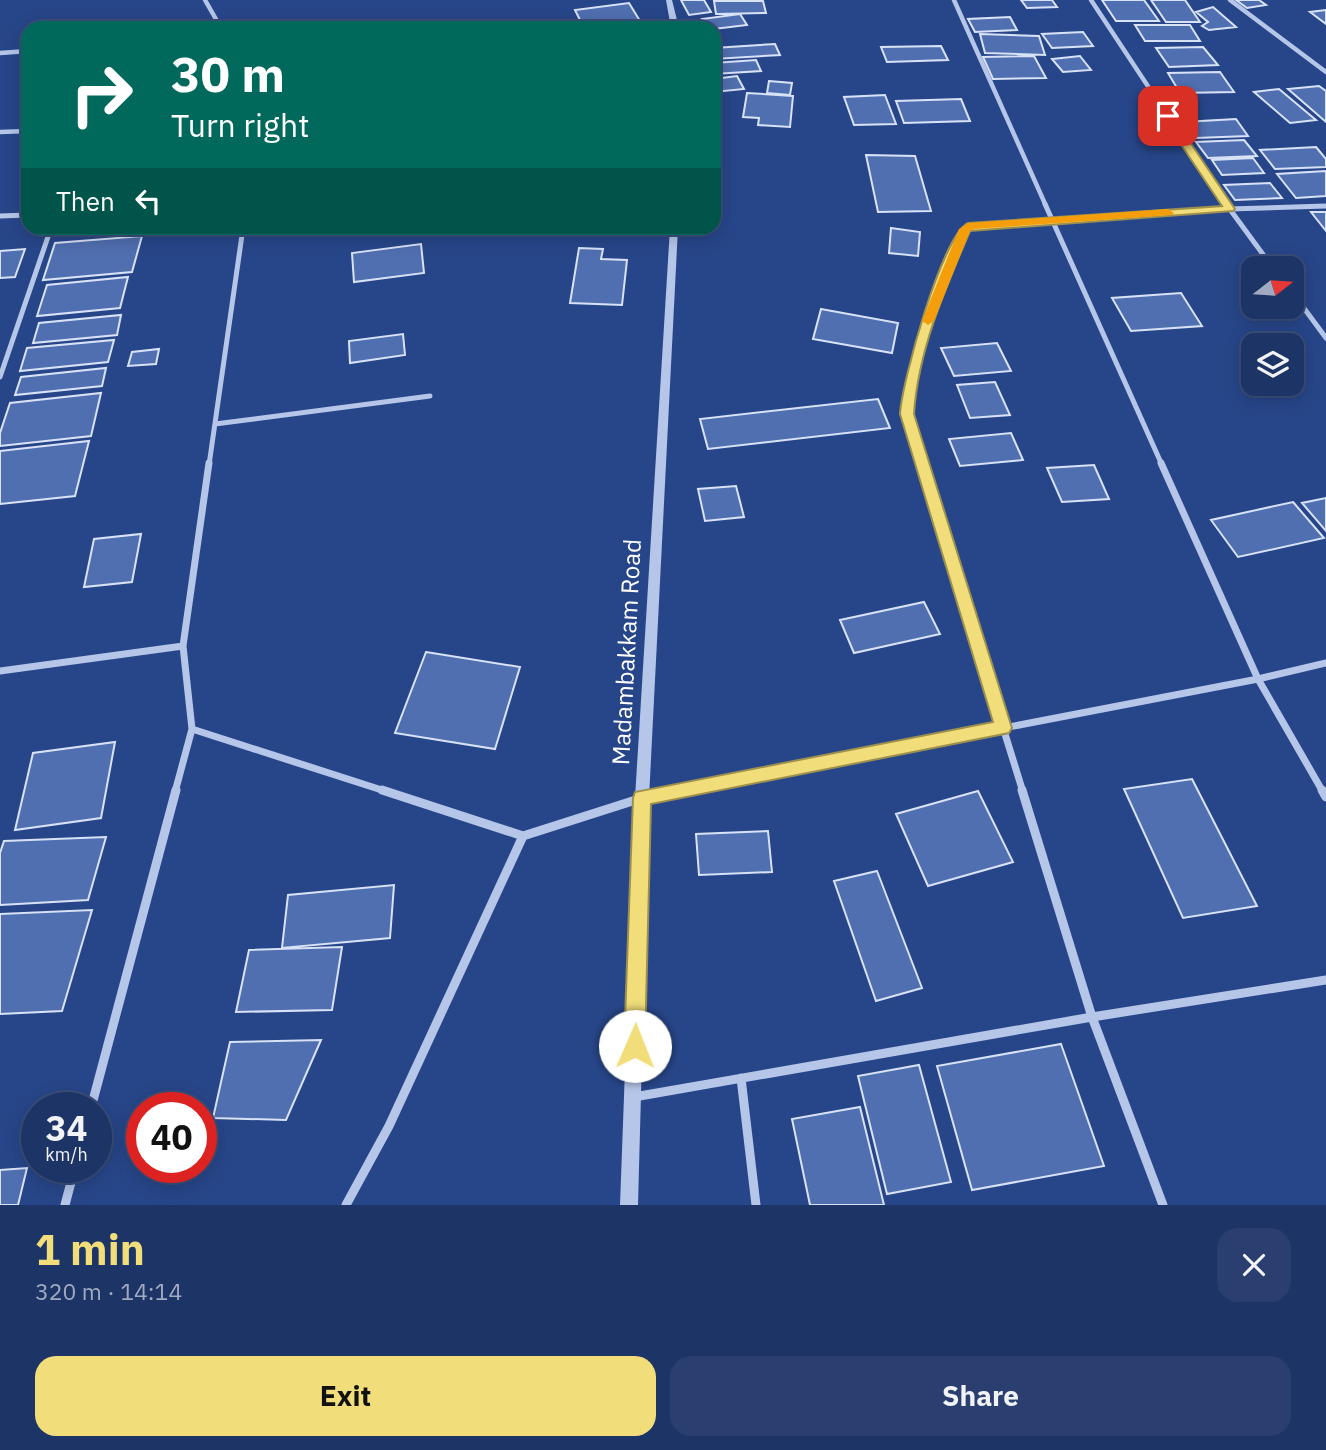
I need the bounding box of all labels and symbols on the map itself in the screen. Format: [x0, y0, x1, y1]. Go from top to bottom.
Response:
pin [1138, 86, 1198, 146]
north arrow [1241, 256, 1304, 318]
street label: Madambakkam Road [604, 538, 648, 766]
position arrow [598, 1009, 672, 1083]
speed limit sign: 40 [126, 1092, 217, 1183]

